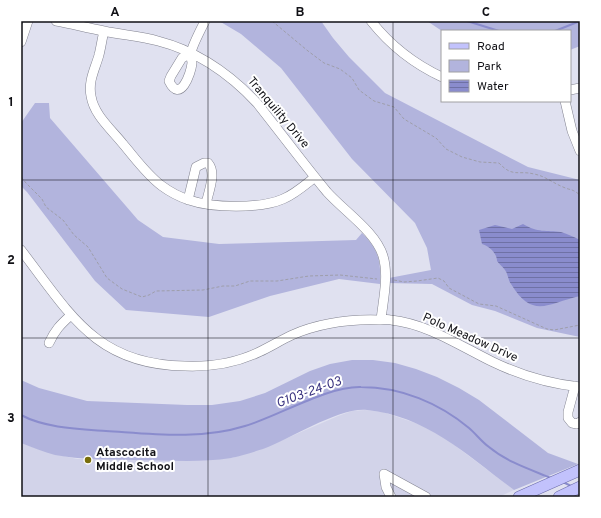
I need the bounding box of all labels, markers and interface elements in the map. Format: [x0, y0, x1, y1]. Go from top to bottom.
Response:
text: A [110, 5, 120, 21]
text: B [296, 5, 305, 21]
text: C [482, 5, 490, 21]
legend [441, 30, 571, 102]
text: Road [477, 39, 505, 55]
text: Park [477, 59, 502, 75]
street label: Tranquility Drive [243, 74, 313, 152]
text: Water [477, 79, 509, 95]
text: 1 [8, 95, 14, 111]
text: 2 [7, 253, 15, 269]
street label: Polo Meadow Drive [420, 310, 520, 366]
water label: G103-24-03 [274, 374, 344, 412]
text: 3 [7, 411, 15, 427]
place label: Atascocita Middle School [96, 445, 174, 475]
marker: Atascocita Middle School [83, 455, 93, 465]

